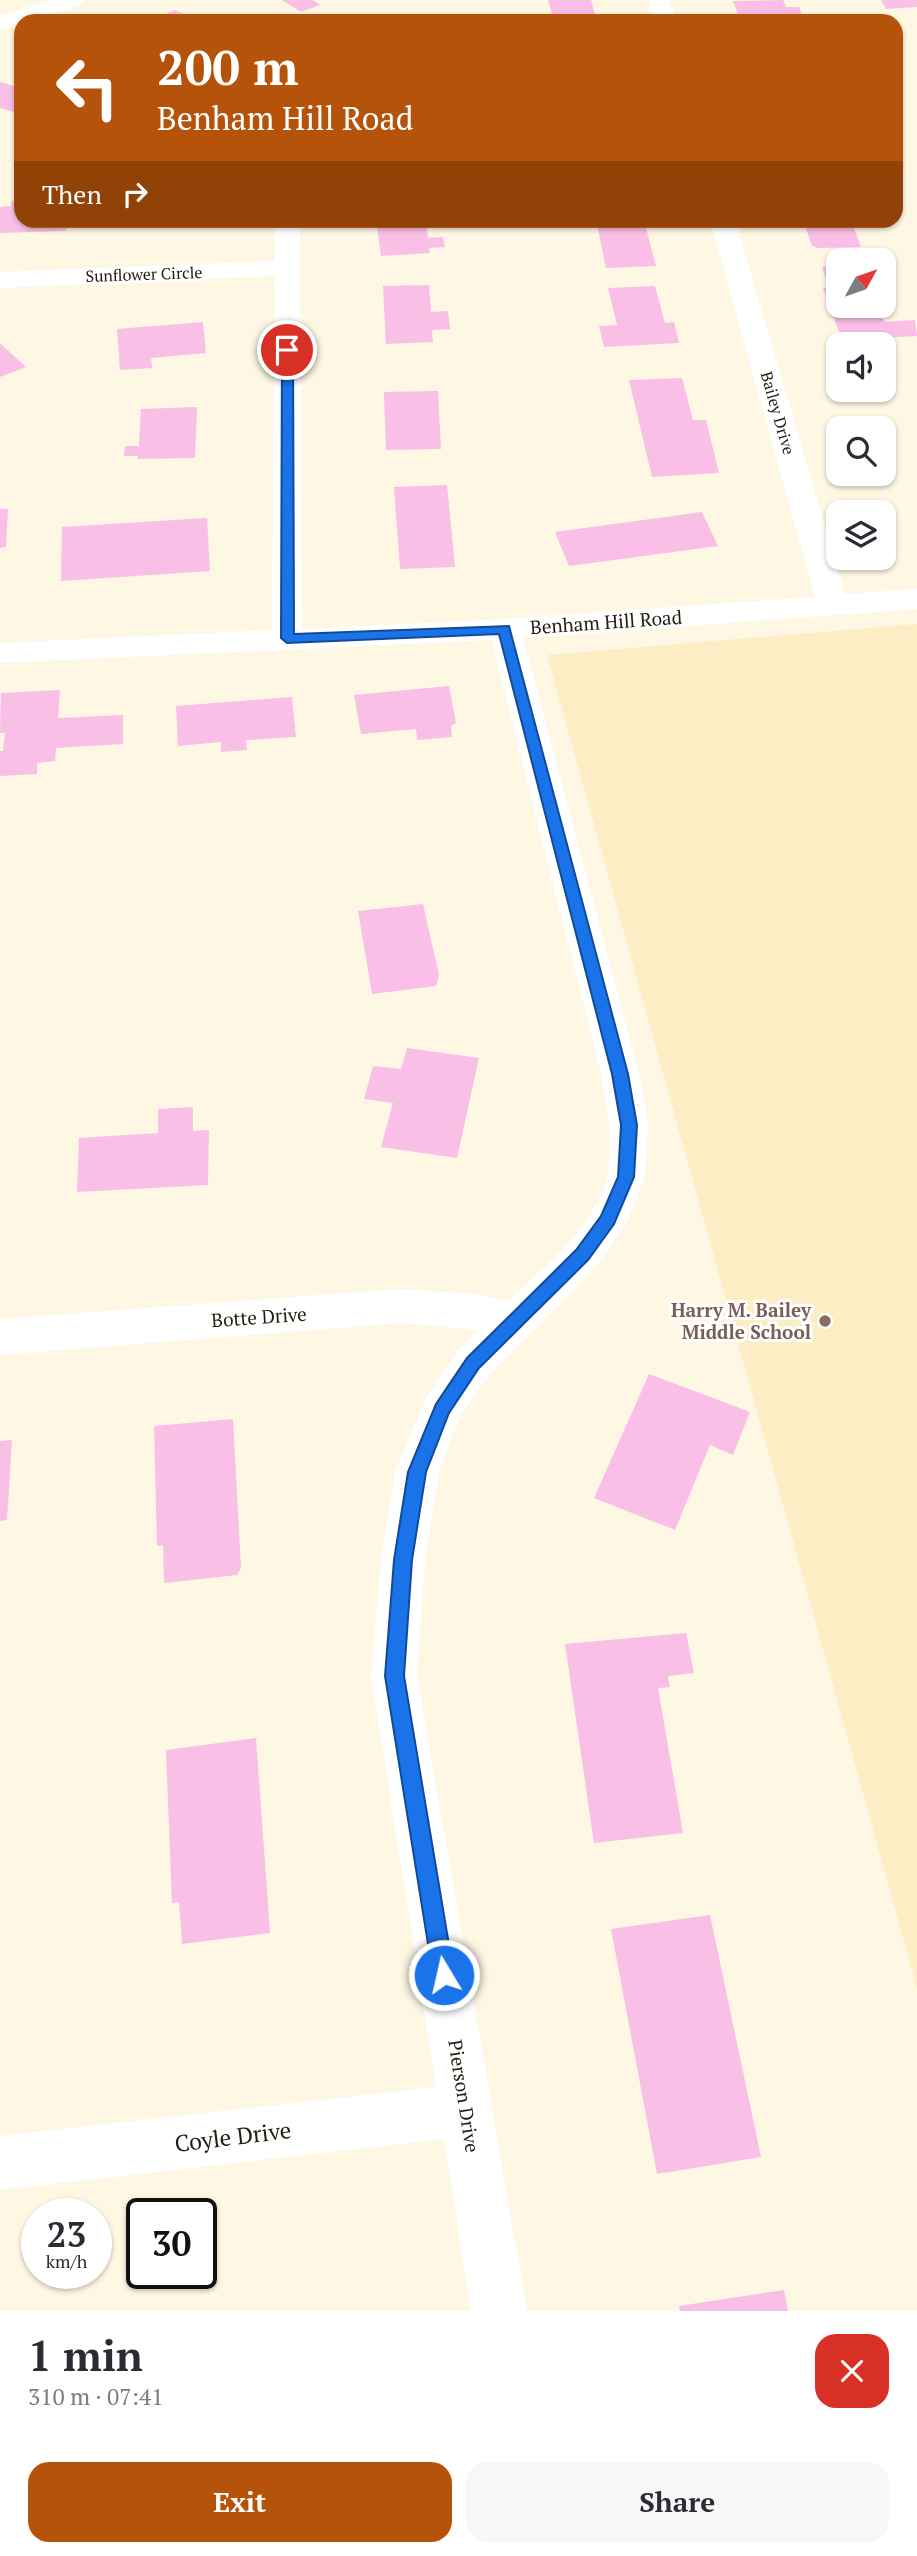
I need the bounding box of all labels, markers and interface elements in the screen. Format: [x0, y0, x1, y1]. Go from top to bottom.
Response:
text: 200 m [157, 34, 299, 99]
icon: left [42, 42, 133, 133]
text: Benham Hill Road [157, 97, 413, 139]
icon: right [116, 175, 154, 213]
text: Then [42, 177, 102, 211]
north arrow [826, 248, 896, 318]
map controls [826, 248, 896, 570]
street label: Sunflower Circle [85, 261, 203, 287]
pin [257, 320, 317, 380]
icon: arrive [268, 331, 306, 369]
button: sound [826, 332, 896, 402]
street label: Bailey Drive [756, 369, 800, 457]
button: search [826, 416, 896, 486]
button: layers [826, 500, 896, 570]
street label: Benham Hill Road [529, 604, 683, 639]
place label: Harry M. Bailey Middle School [671, 1297, 812, 1344]
street label: Botte Drive [210, 1301, 308, 1332]
marker: Harry M. Bailey Middle School [817, 1313, 833, 1329]
position arrow [407, 1938, 481, 2012]
street label: Pierson Drive [443, 2038, 486, 2154]
street label: Coyle Drive [173, 2114, 293, 2159]
speed limit sign: 30 [126, 2198, 217, 2289]
text: 23 [47, 2211, 86, 2257]
text: km/h [46, 2249, 87, 2273]
text: 1 min [28, 2327, 143, 2383]
button: close [815, 2334, 889, 2408]
text: 310 m · 07:41 [28, 2381, 163, 2412]
button: Exit [28, 2462, 452, 2542]
button: Share [466, 2462, 889, 2542]

